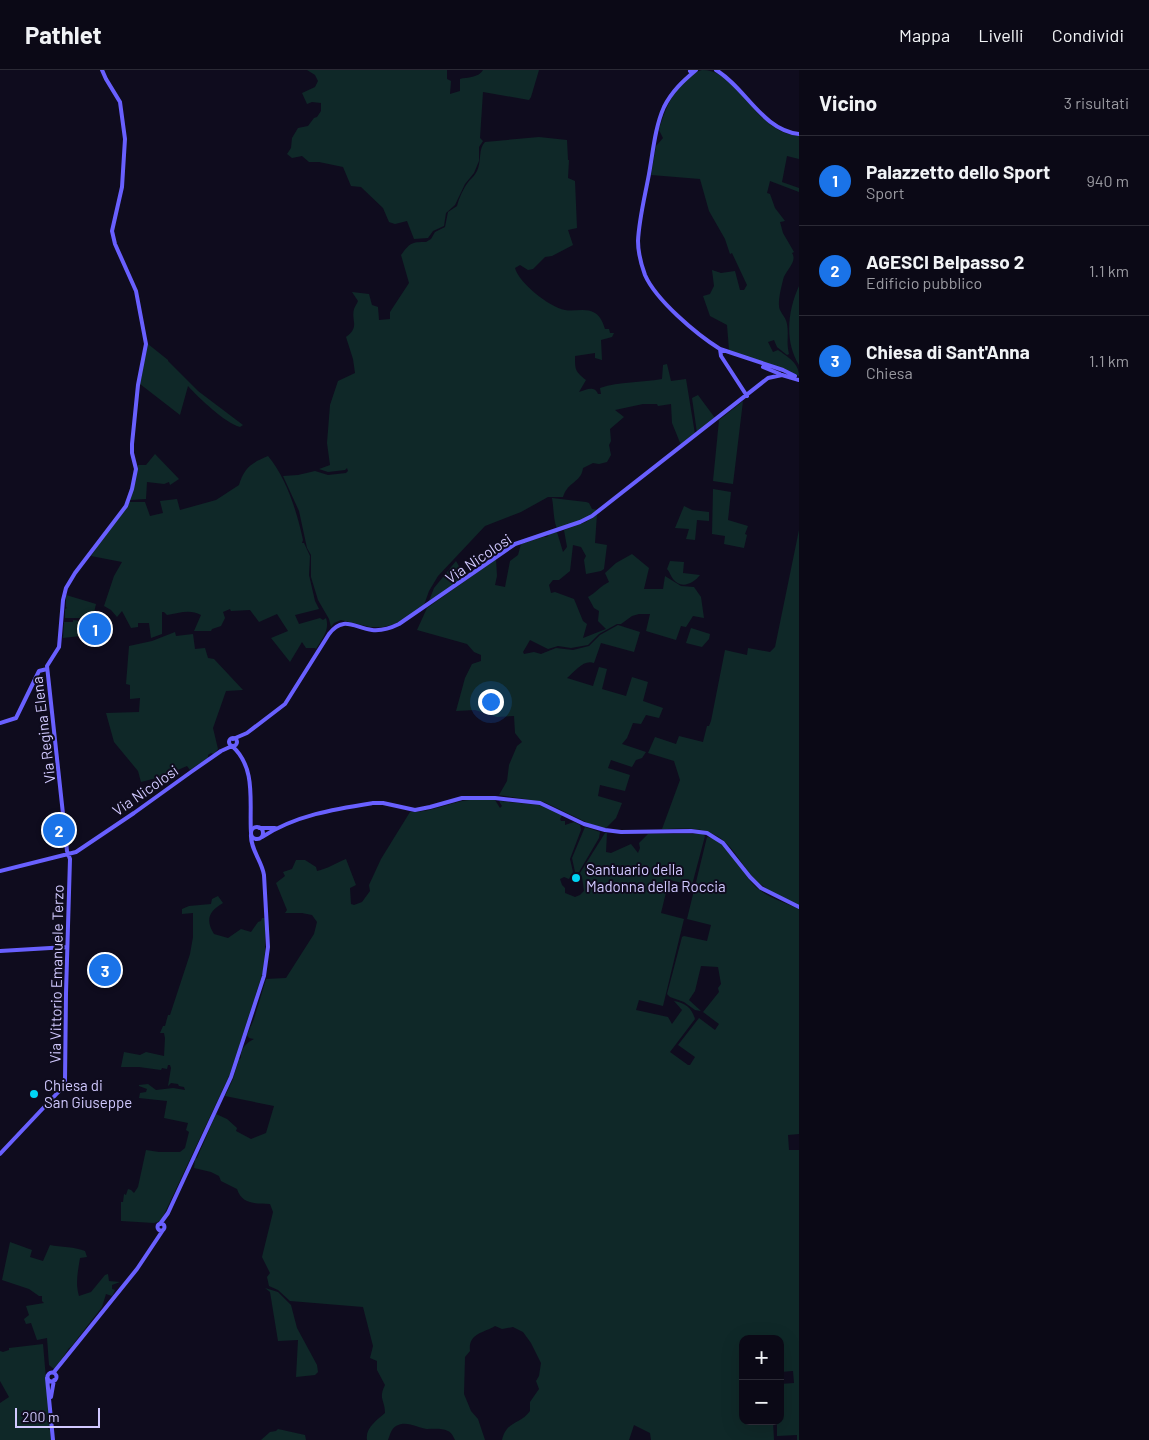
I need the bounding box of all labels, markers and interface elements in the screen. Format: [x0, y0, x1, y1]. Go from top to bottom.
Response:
text: Pathlet [25, 20, 102, 49]
text: Mappa [899, 24, 950, 46]
text: Livelli [978, 24, 1024, 46]
text: Condividi [1052, 24, 1124, 46]
text: Vicino [819, 90, 877, 115]
text: 3 risultati [1064, 93, 1129, 112]
text: Palazzetto dello Sport [866, 160, 1050, 183]
text: 1 [832, 171, 838, 190]
text: 940 m [1086, 171, 1129, 190]
text: Sport [866, 183, 905, 202]
text: AGESCI Belpasso 2 [866, 250, 1024, 273]
text: 2 [831, 261, 839, 280]
text: 1.1 km [1089, 261, 1129, 280]
text: Edificio pubblico [866, 273, 982, 292]
text: Chiesa di Sant'Anna [866, 340, 1030, 363]
text: 3 [831, 351, 839, 370]
text: 1.1 km [1089, 351, 1129, 370]
text: Chiesa [866, 363, 913, 382]
street label: Via Nicolosi [442, 529, 514, 587]
pin: 1 [79, 610, 111, 648]
street label: Via Regina Elena [28, 676, 58, 784]
your location [478, 689, 504, 715]
street label: Via Nicolosi [109, 761, 181, 819]
pin: 2 [43, 811, 75, 849]
place label: Santuario della Madonna della Roccia [586, 860, 726, 895]
marker: Santuario della Madonna della Roccia [570, 872, 582, 884]
street label: Via Vittorio Emanuele Terzo [45, 884, 67, 1064]
pin: 3 [89, 951, 121, 989]
place label: Chiesa di San Giuseppe [44, 1076, 132, 1111]
marker: Chiesa di San Giuseppe [28, 1088, 40, 1100]
map controls [739, 1335, 784, 1425]
button: + [739, 1335, 784, 1380]
button: − [739, 1380, 784, 1425]
scale bar [15, 1405, 100, 1428]
text: 200 m [22, 1408, 60, 1425]

